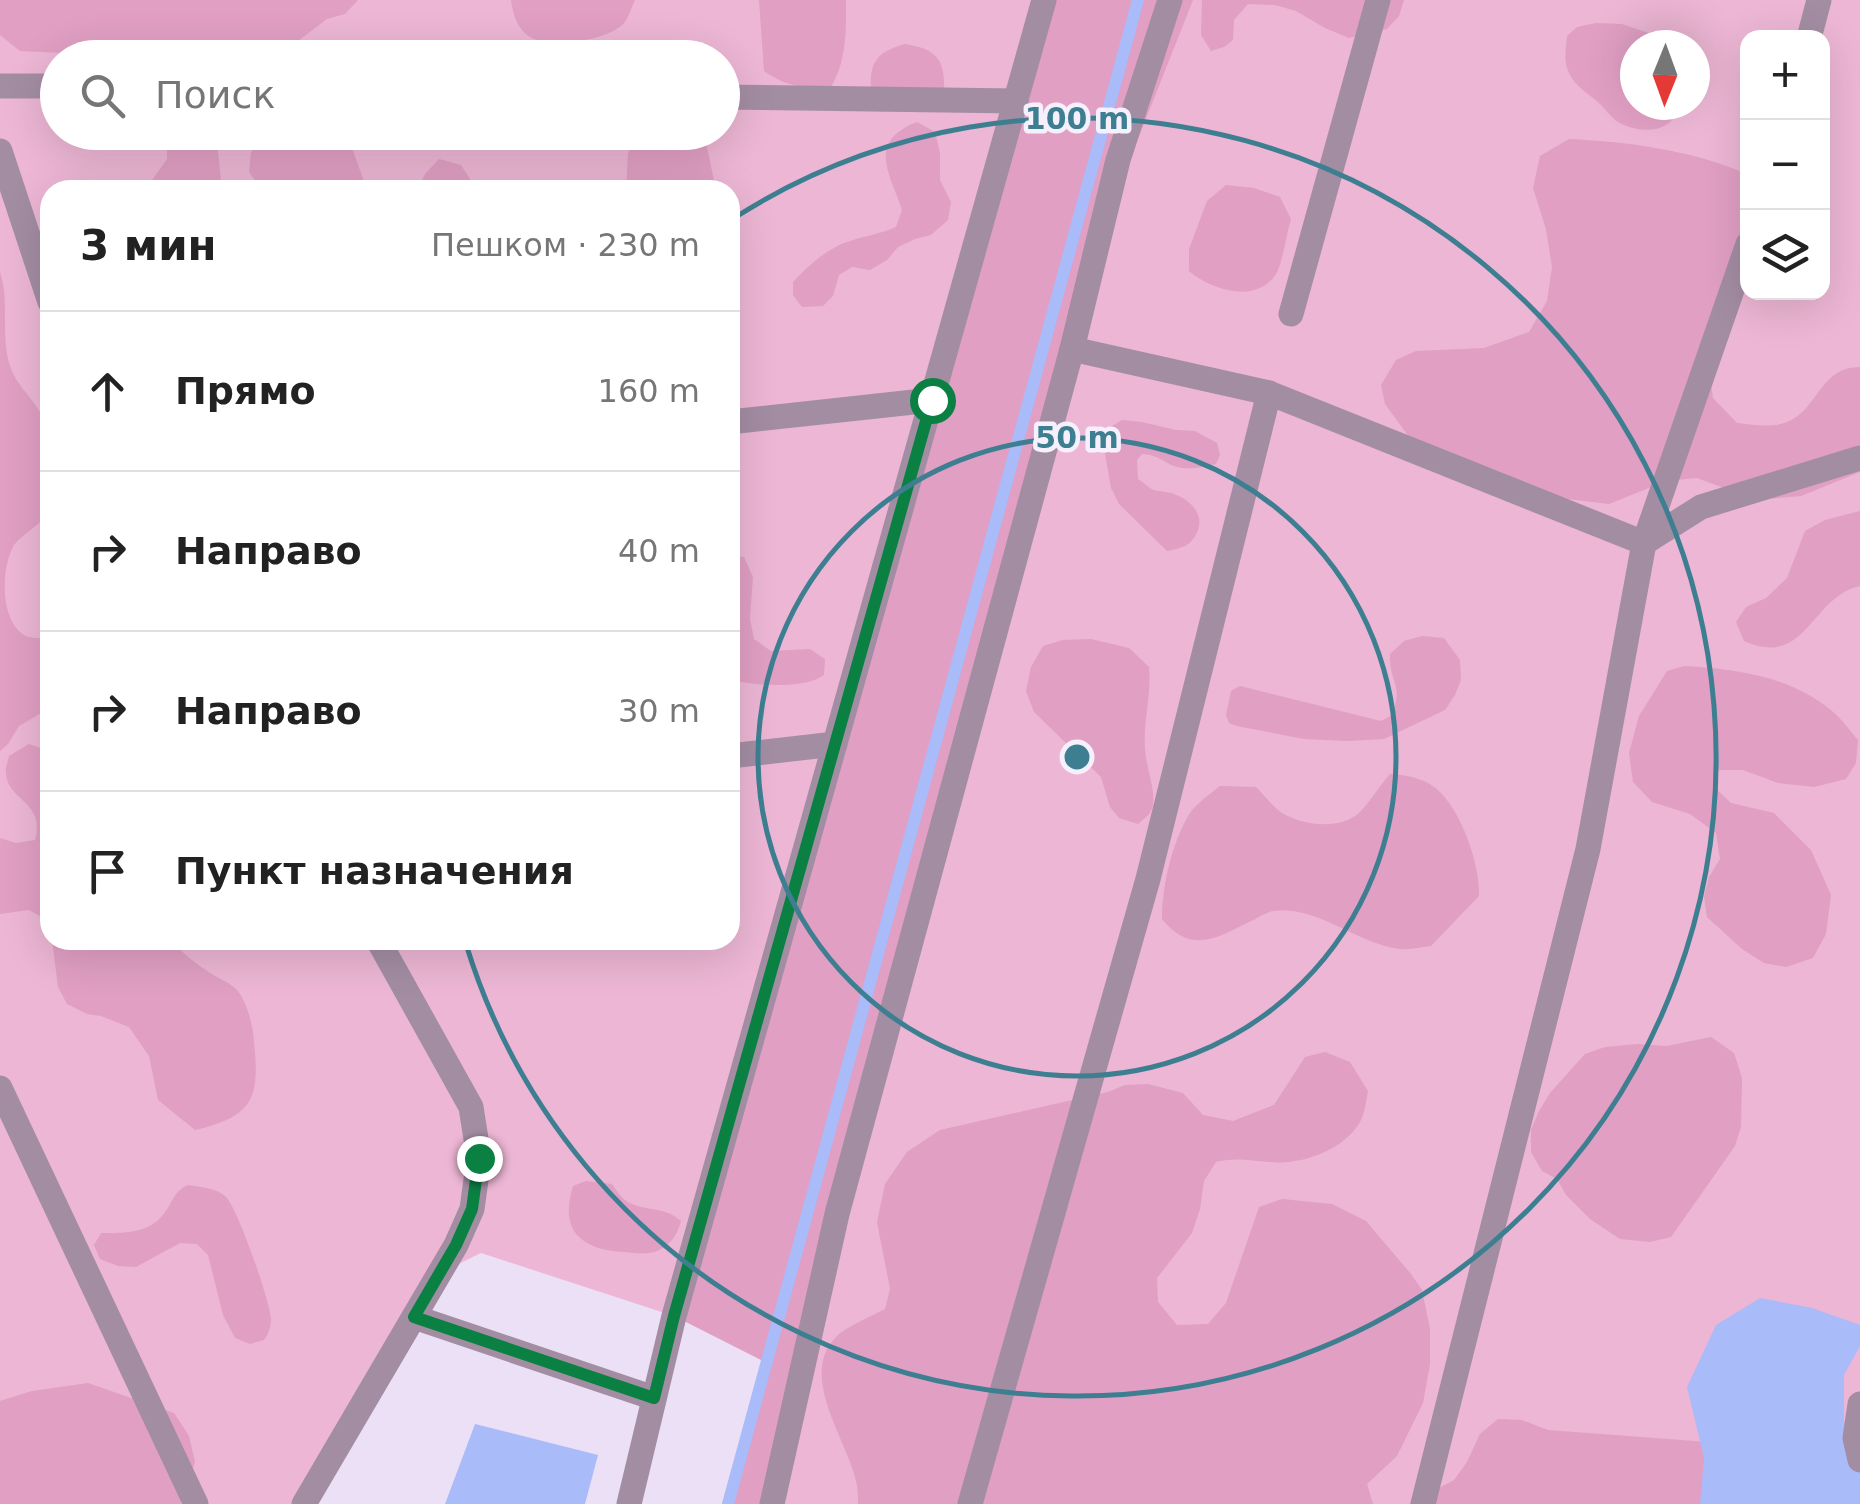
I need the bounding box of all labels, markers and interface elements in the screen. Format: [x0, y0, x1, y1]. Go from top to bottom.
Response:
north arrow [1620, 30, 1710, 120]
map controls [1740, 30, 1830, 300]
button: + [1740, 30, 1830, 120]
search box [40, 40, 740, 150]
icon: search [75, 68, 130, 123]
text: Поиск [155, 73, 275, 117]
text: 100 m [1025, 101, 1129, 136]
button: − [1740, 120, 1830, 210]
button: layers [1740, 210, 1830, 300]
text: 3 мин [80, 221, 217, 270]
text: Пешком · 230 m [431, 226, 700, 264]
icon: ahead [80, 364, 135, 419]
text: Прямо [175, 369, 316, 413]
text: 160 m [598, 372, 700, 410]
route start [910, 378, 956, 424]
text: 50 m [1035, 420, 1119, 455]
icon: right [80, 524, 135, 579]
text: Направо [175, 529, 362, 573]
text: 40 m [618, 532, 700, 570]
icon: right [80, 684, 135, 739]
text: Направо [175, 689, 362, 733]
text: 30 m [618, 692, 700, 730]
centre of rings [1059, 739, 1095, 775]
icon: arrive [80, 844, 135, 899]
text: Пункт назначения [175, 849, 574, 893]
route end [457, 1136, 503, 1182]

